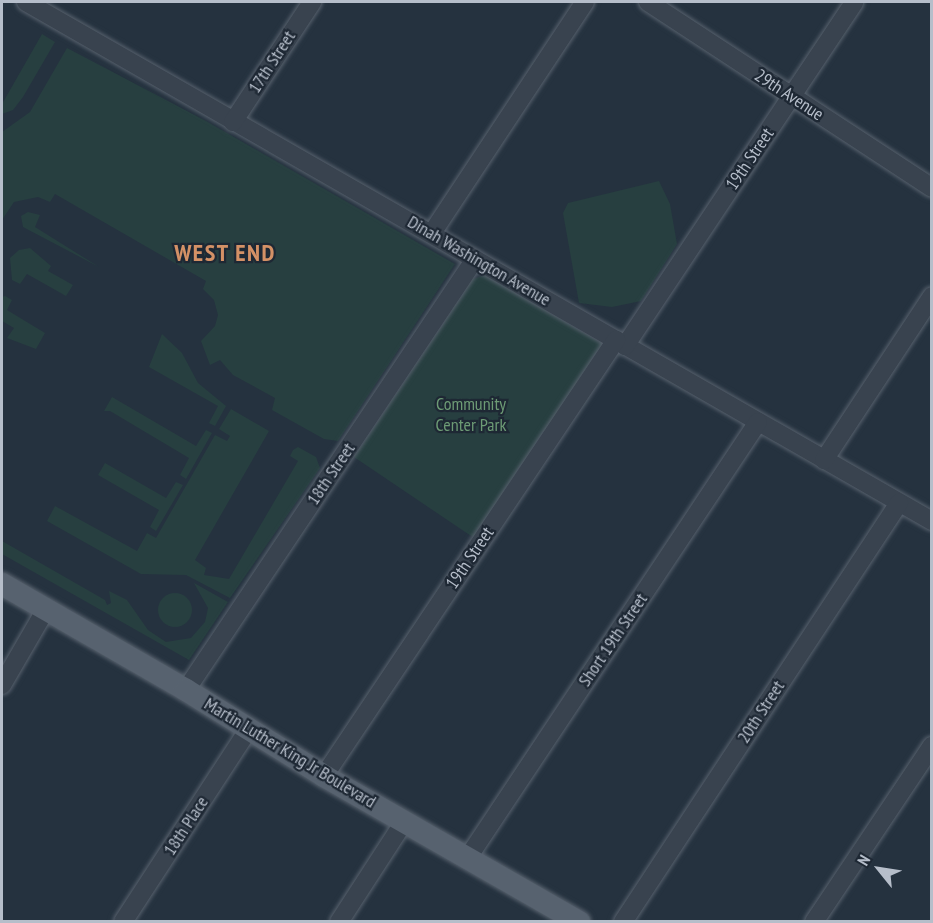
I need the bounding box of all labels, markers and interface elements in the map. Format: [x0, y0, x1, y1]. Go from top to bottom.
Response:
street label: 17th Street [244, 27, 300, 97]
street label: 29th Avenue [750, 65, 828, 125]
street label: 19th Street [721, 124, 779, 194]
street label: Dinah Washington Avenue [403, 211, 555, 311]
district label: WEST END [174, 239, 276, 267]
park label: Community Center Park [436, 394, 506, 436]
street label: 18th Street [302, 439, 360, 509]
street label: 19th Street [441, 523, 499, 593]
street label: Short 19th Street [574, 589, 652, 691]
street label: 20th Street [733, 677, 789, 747]
street label: Martin Luther King Jr Boulevard [200, 693, 380, 813]
street label: 18th Place [159, 792, 213, 860]
north arrow [849, 839, 909, 899]
text: N [853, 851, 874, 869]

